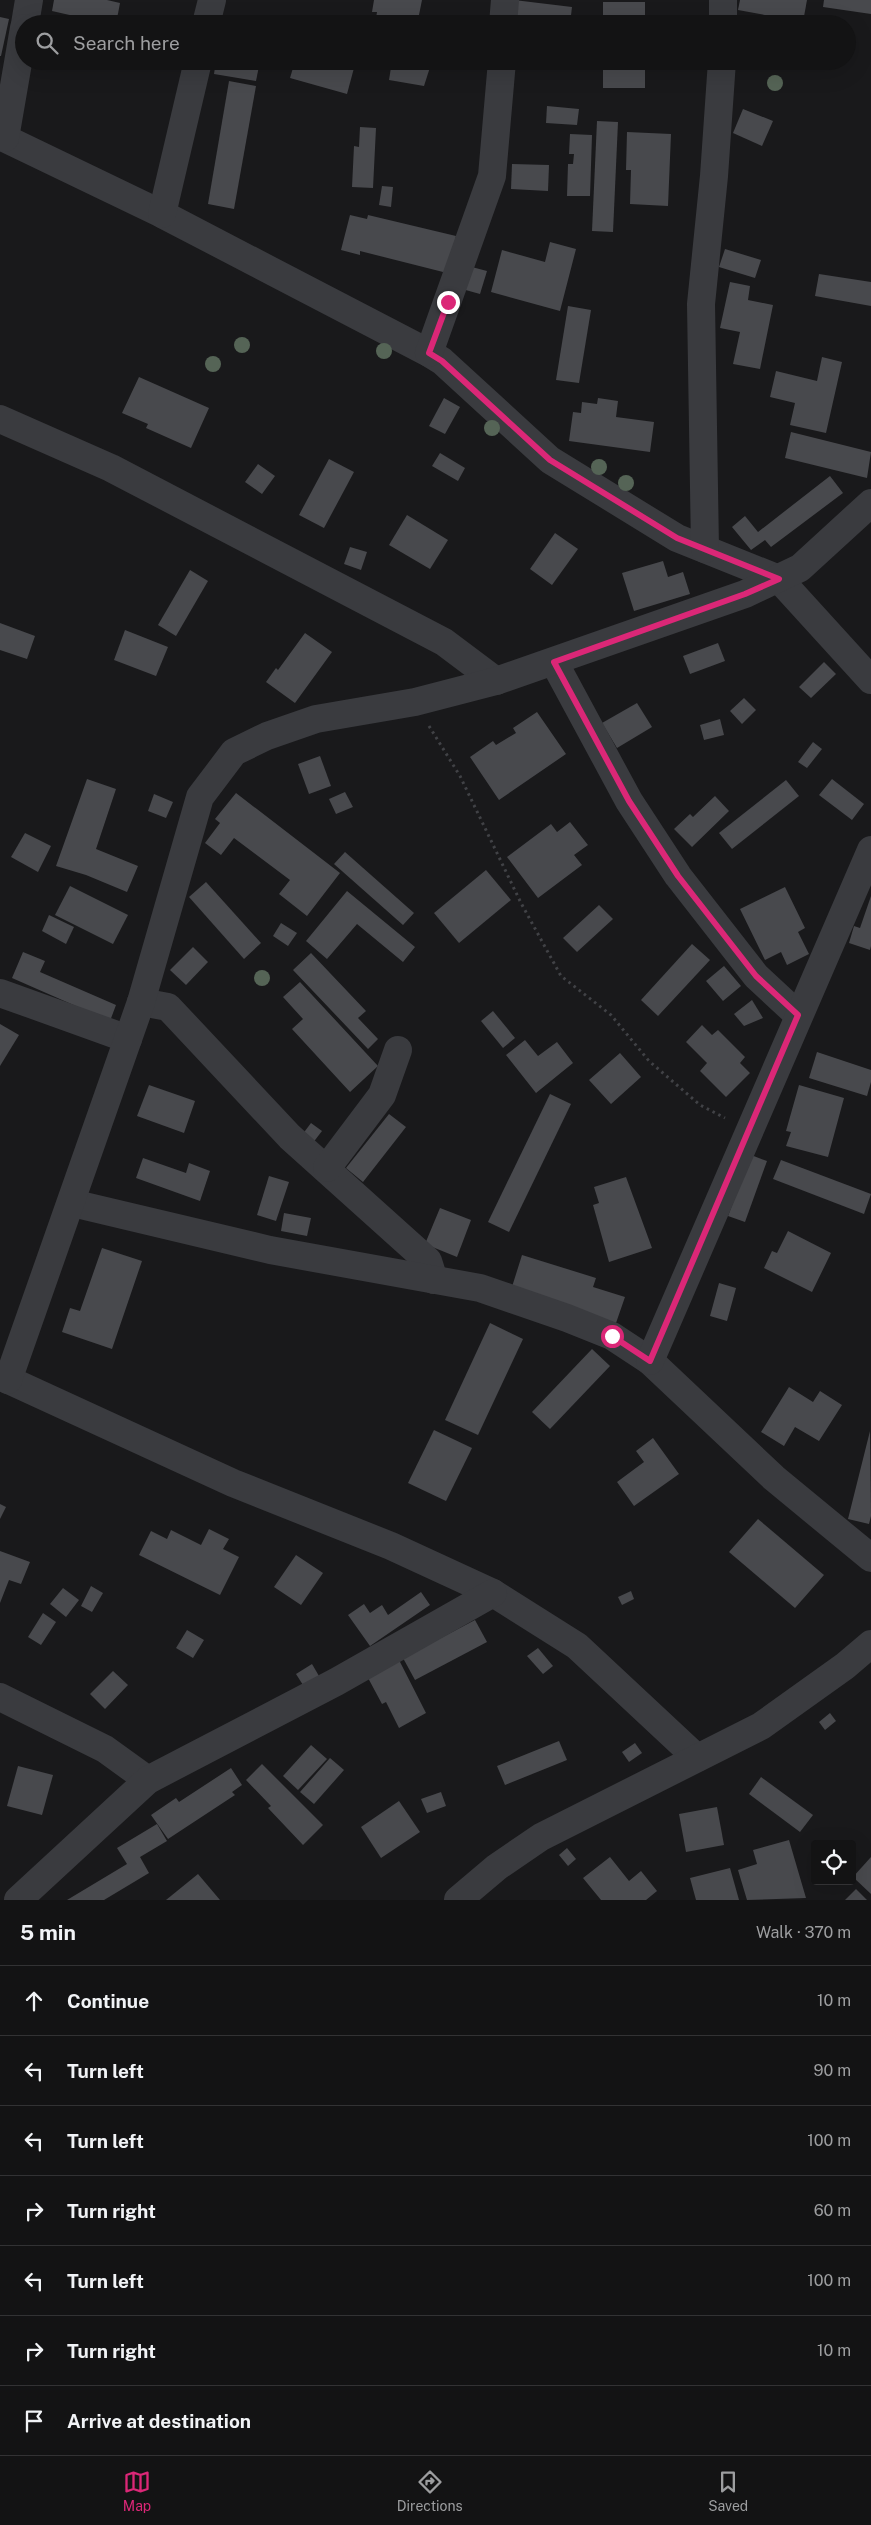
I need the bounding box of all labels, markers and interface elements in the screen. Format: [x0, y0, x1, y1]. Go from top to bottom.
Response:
search box [15, 15, 856, 70]
icon: search [33, 29, 61, 57]
text: Search here [73, 32, 180, 54]
route end [437, 291, 460, 314]
route start [601, 1325, 624, 1348]
map controls [811, 1840, 856, 1885]
button: locate [811, 1840, 856, 1885]
text: 5 min [20, 1920, 76, 1945]
text: Walk · 370 m [756, 1923, 851, 1942]
icon: ahead [20, 1987, 48, 2015]
text: Continue [67, 1990, 149, 2012]
text: 10 m [817, 1991, 851, 2010]
icon: left [20, 2057, 48, 2085]
text: Turn left [67, 2060, 144, 2082]
text: 90 m [814, 2061, 851, 2080]
icon: left [20, 2127, 48, 2155]
text: Turn left [67, 2130, 144, 2152]
text: 100 m [807, 2131, 851, 2150]
icon: right [20, 2197, 48, 2225]
text: Turn right [67, 2200, 156, 2222]
text: 60 m [814, 2201, 851, 2220]
icon: left [20, 2267, 48, 2295]
text: Turn left [67, 2270, 144, 2292]
text: 100 m [807, 2271, 851, 2290]
icon: right [20, 2337, 48, 2365]
text: Turn right [67, 2340, 156, 2362]
text: 10 m [817, 2341, 851, 2360]
icon: arrive [20, 2407, 48, 2435]
text: Arrive at destination [67, 2410, 251, 2432]
tab: Map [123, 2468, 151, 2514]
tab: Directions [397, 2468, 463, 2514]
tab: Saved [708, 2468, 748, 2514]

